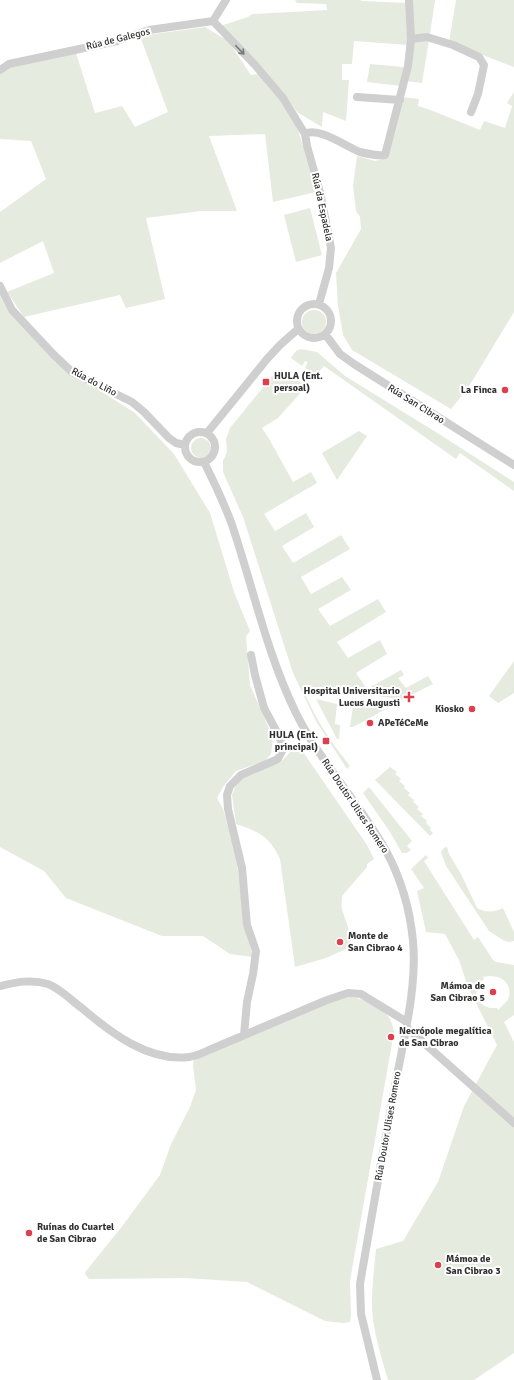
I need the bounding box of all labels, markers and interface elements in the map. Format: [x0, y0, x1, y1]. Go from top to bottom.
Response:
street label: Rúa de Galegos [85, 25, 152, 53]
one-way arrow [235, 45, 245, 55]
street label: Rúa da Espadela [309, 172, 335, 242]
street label: Rúa do Liño [69, 365, 119, 399]
place label: HULA (Ent. persoal) [274, 370, 323, 394]
marker: HULA (Ent. persoal) [261, 377, 271, 387]
street label: Rúa San Cibrao [385, 382, 447, 426]
place label: La Finca [461, 384, 497, 396]
marker: La Finca [500, 385, 510, 395]
place label: Hospital Universitario Lucus Augusti [304, 685, 400, 709]
marker: Hospital Universitario Lucus Augusti [403, 691, 415, 703]
place label: Kiosko [435, 703, 464, 715]
marker: Kiosko [467, 704, 477, 714]
place label: APeTéCeMe [378, 717, 429, 729]
marker: APeTéCeMe [365, 718, 375, 728]
place label: HULA (Ent. principal) [269, 729, 318, 753]
marker: HULA (Ent. principal) [321, 736, 331, 746]
street label: Rúa Doutor Ulises Romero [319, 757, 391, 855]
place label: Monte de San Cibrao 4 [348, 930, 403, 954]
marker: Monte de San Cibrao 4 [335, 937, 345, 947]
place label: Mámoa de San Cibrao 5 [430, 980, 485, 1004]
marker: Mámoa de San Cibrao 5 [488, 987, 498, 997]
place label: Necrópole megalítica de San Cibrao [399, 1025, 492, 1049]
marker: Necrópole megalítica de San Cibrao [386, 1032, 396, 1042]
street label: Rúa Doutor Ulises Romero [372, 1070, 404, 1182]
place label: Ruínas do Cuartel de San Cibrao [37, 1221, 114, 1245]
marker: Ruínas do Cuartel de San Cibrao [24, 1228, 34, 1238]
place label: Mámoa de San Cibrao 3 [446, 1253, 501, 1277]
marker: Mámoa de San Cibrao 3 [433, 1260, 443, 1270]

